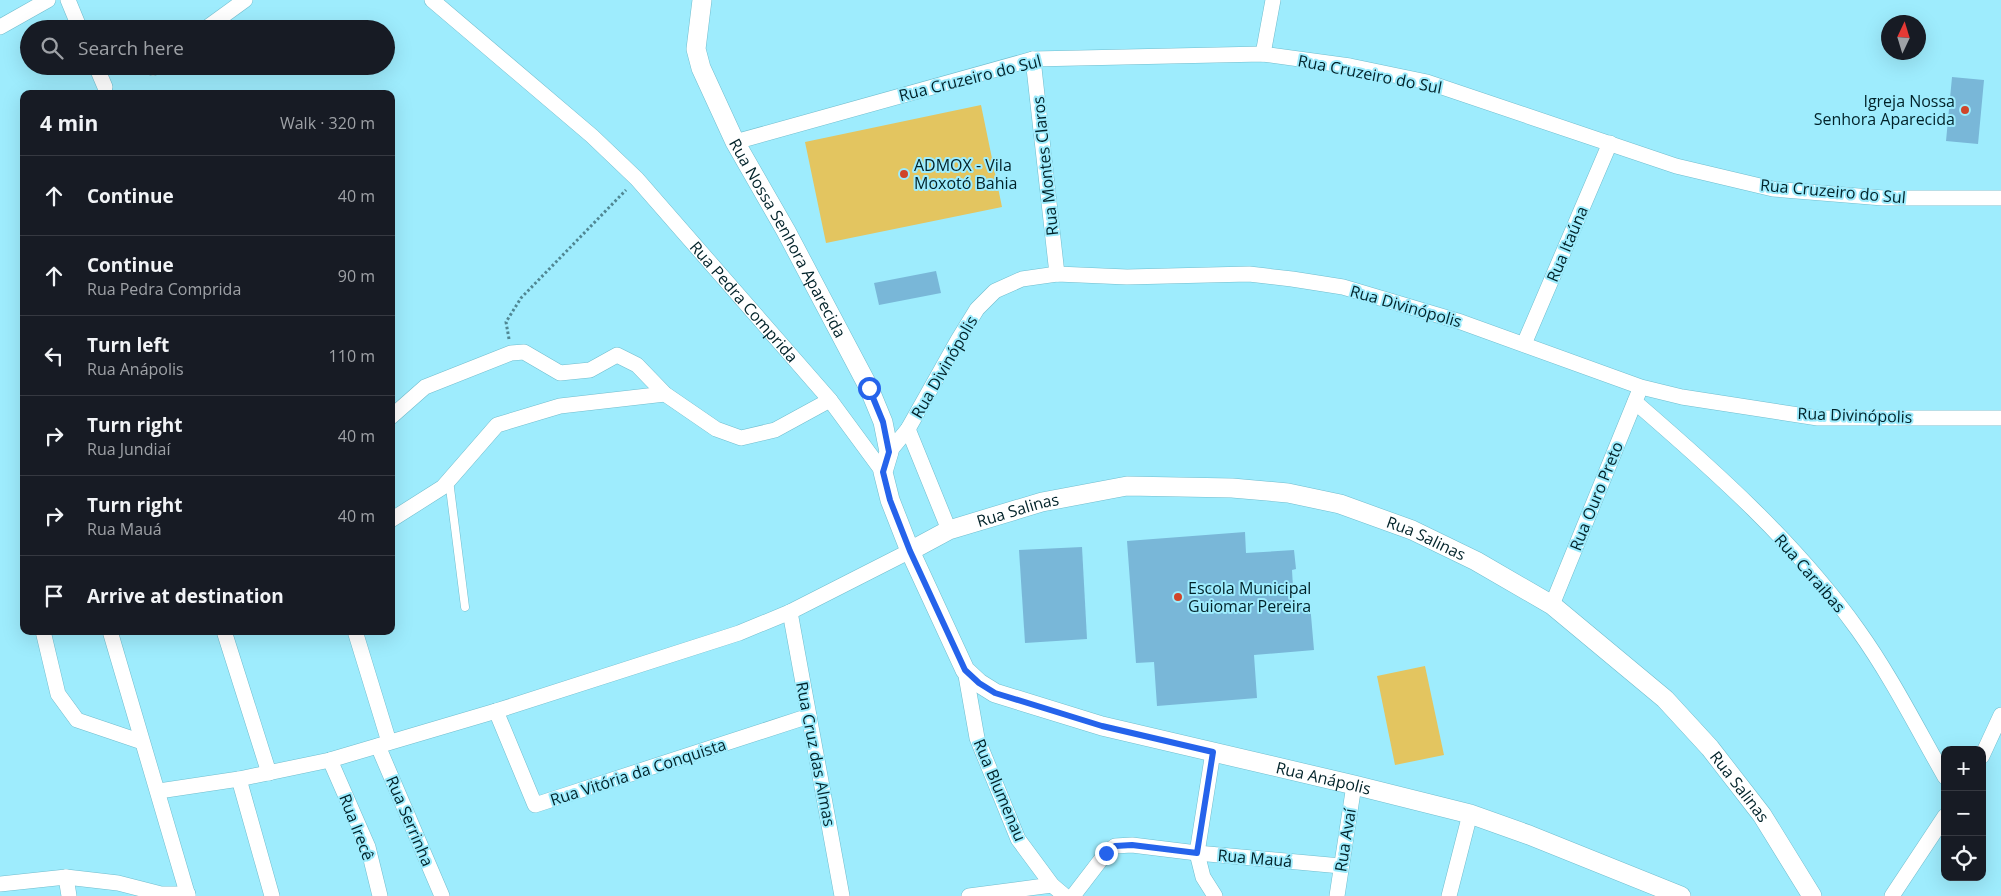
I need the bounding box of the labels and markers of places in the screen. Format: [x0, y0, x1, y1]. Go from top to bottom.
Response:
place label: Igreja Nossa Senhora Aparecida [1814, 90, 1955, 130]
marker: Igreja Nossa Senhora Aparecida [1959, 104, 1971, 116]
place label: ADMOX - Vila Moxotó Bahia [914, 154, 1017, 194]
marker: ADMOX - Vila Moxotó Bahia [898, 168, 910, 180]
place label: Escola Municipal Guiomar Pereira [1188, 577, 1311, 617]
marker: Escola Municipal Guiomar Pereira [1172, 591, 1184, 603]

